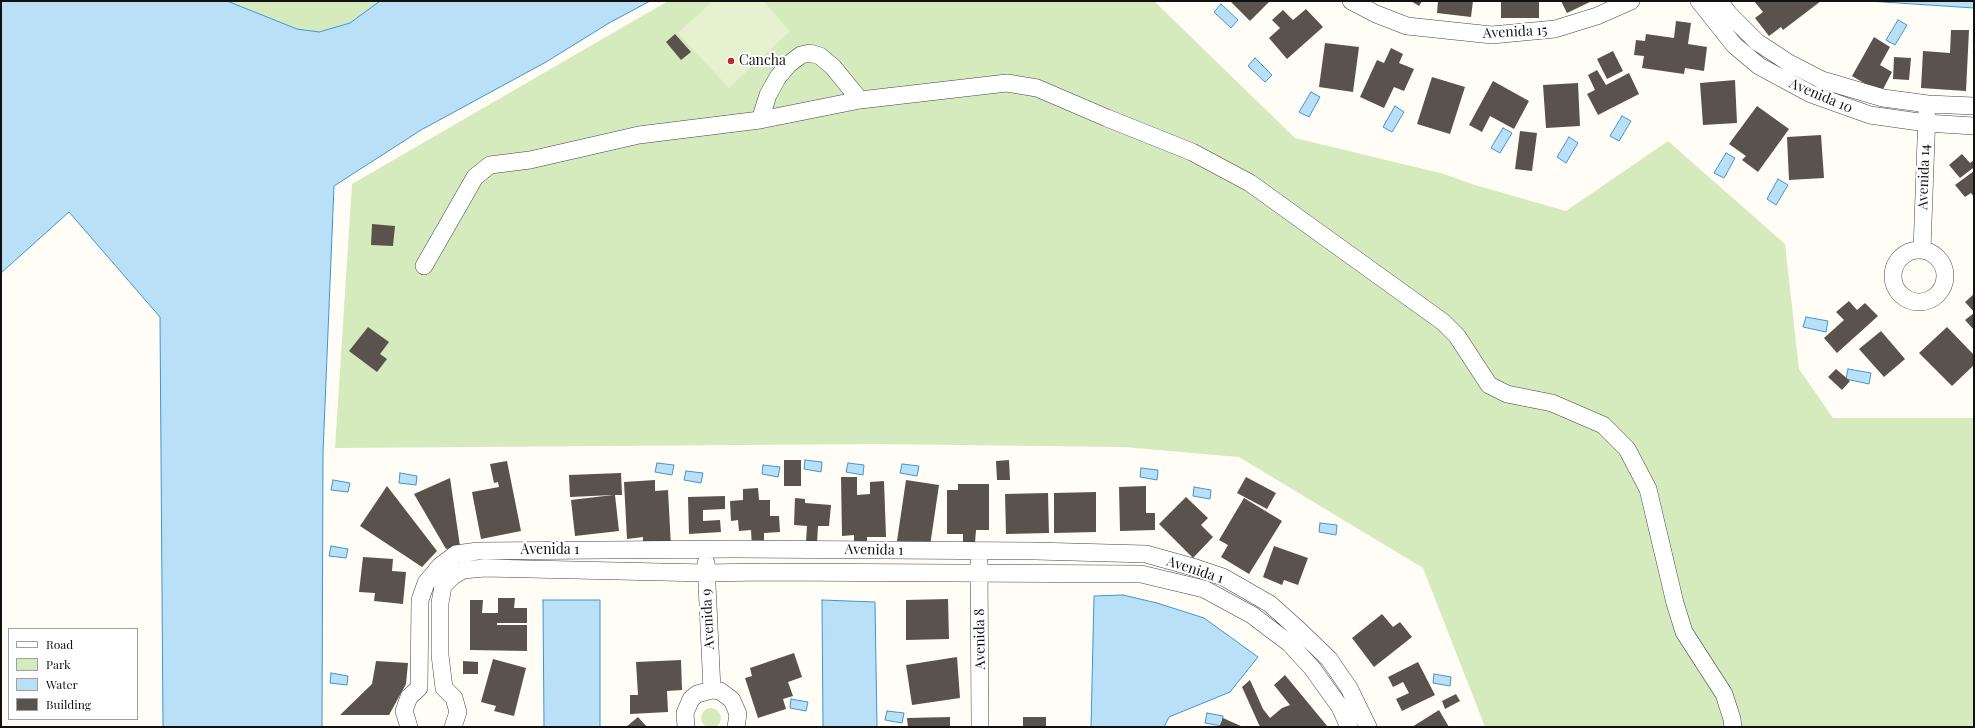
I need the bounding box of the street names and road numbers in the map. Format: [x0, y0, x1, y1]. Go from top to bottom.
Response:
street label: Avenida 15 [1482, 22, 1548, 42]
street label: Avenida 10 [1787, 75, 1855, 117]
street label: Avenida 14 [1914, 144, 1934, 210]
street label: Avenida 1 [844, 541, 904, 559]
street label: Avenida 1 [521, 542, 579, 558]
street label: Avenida 1 [1164, 553, 1226, 587]
street label: Avenida 9 [698, 588, 718, 650]
street label: Avenida 8 [971, 608, 989, 670]

